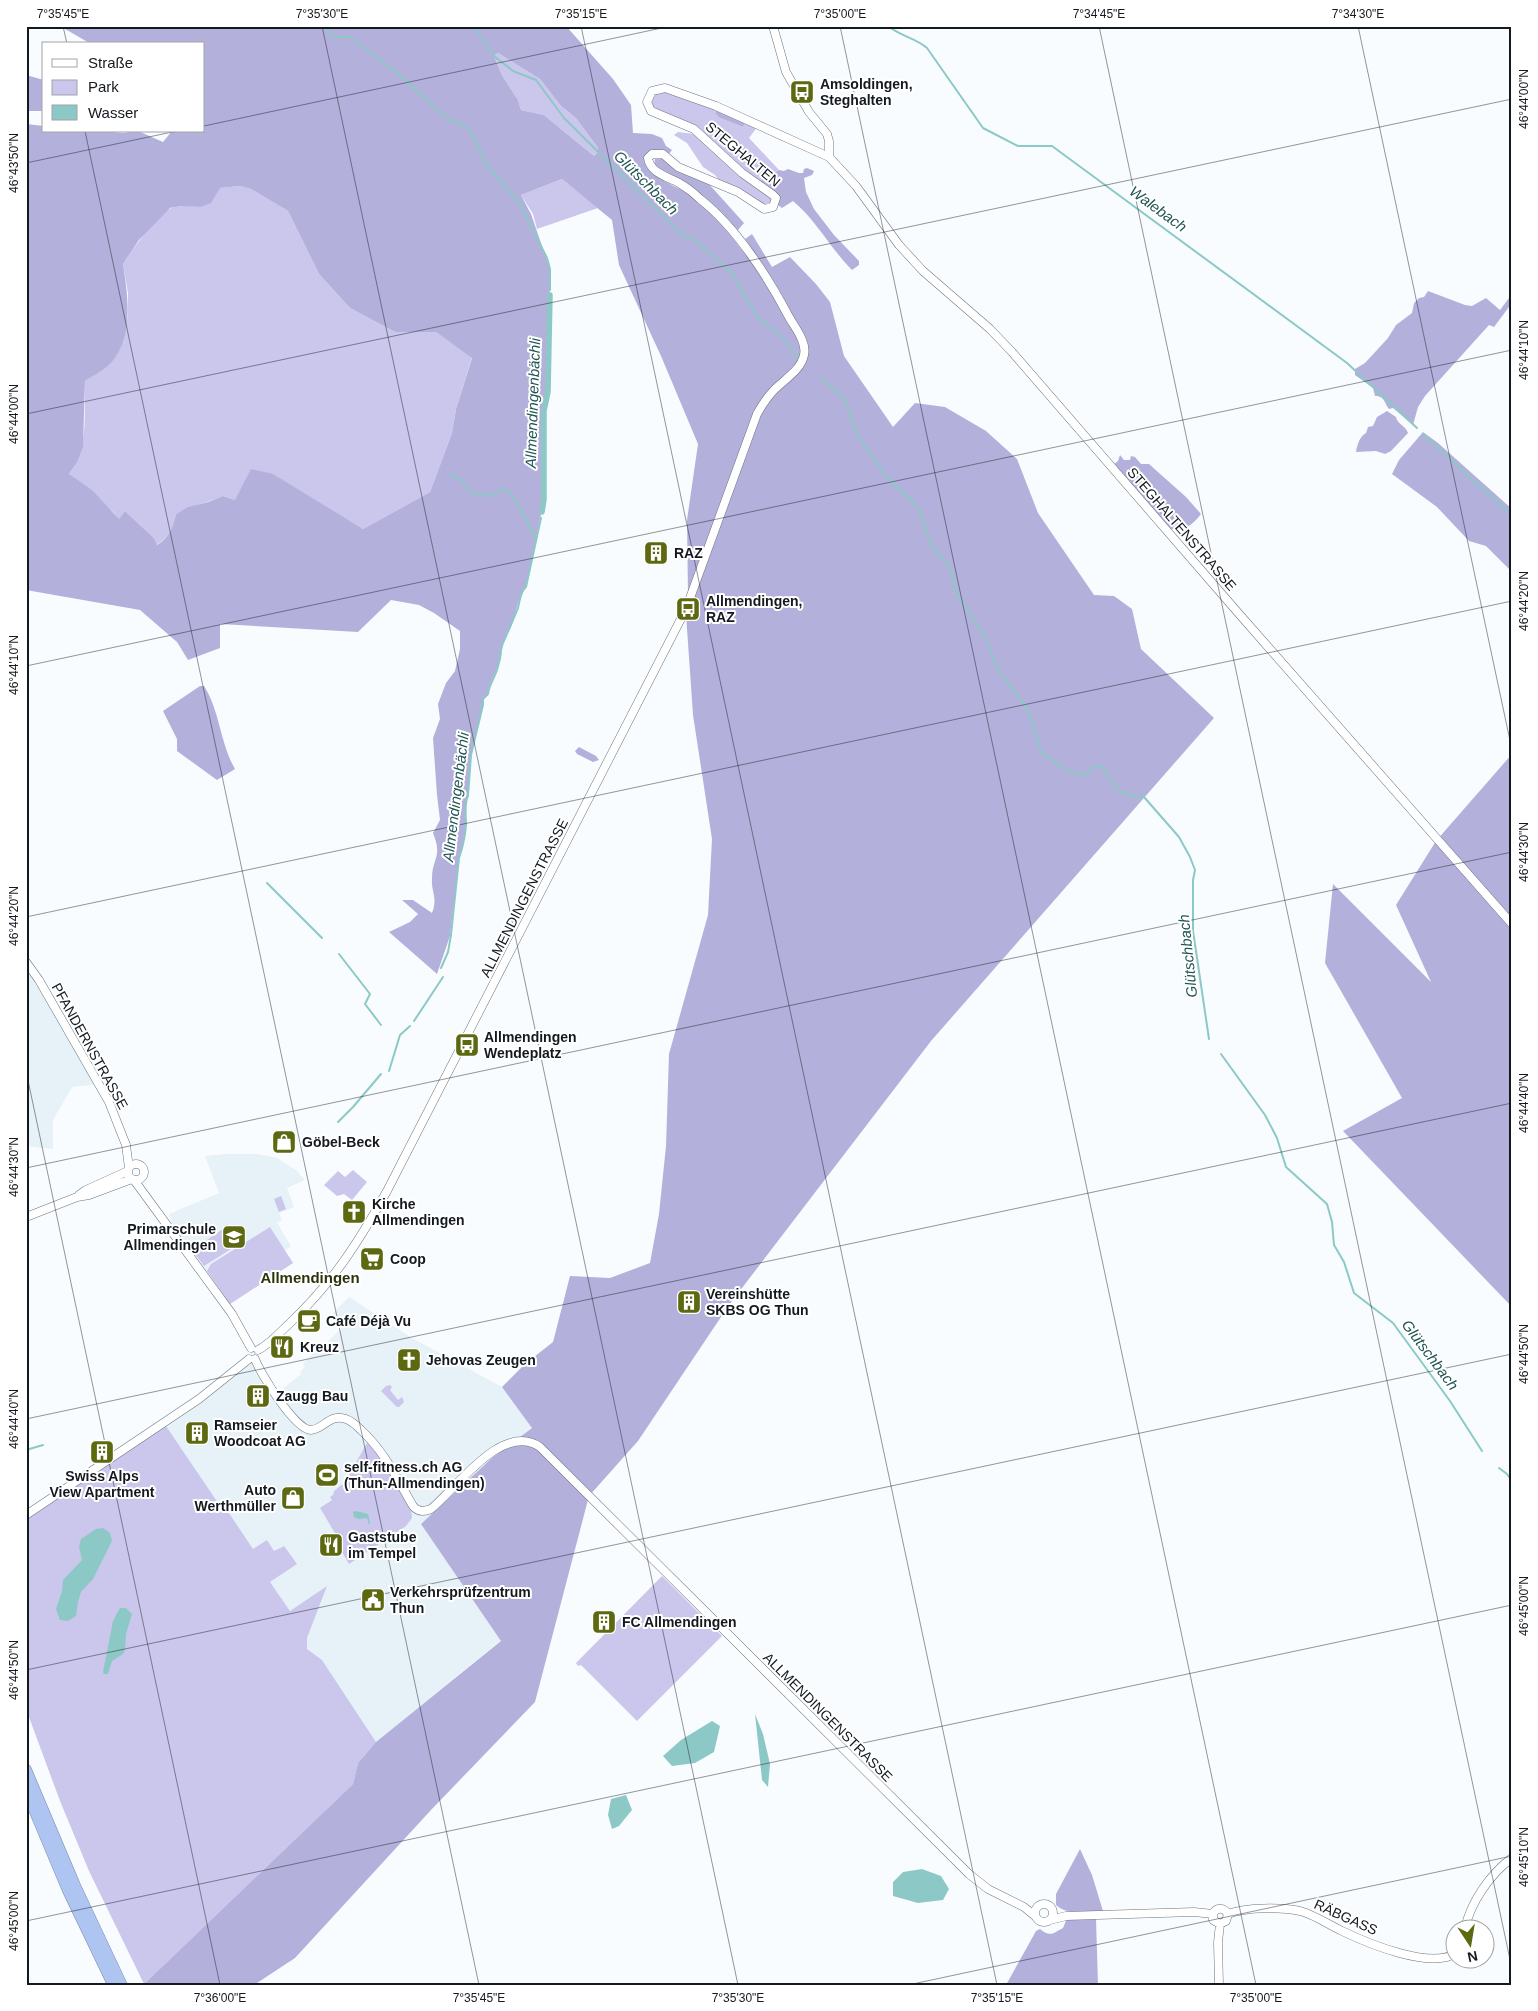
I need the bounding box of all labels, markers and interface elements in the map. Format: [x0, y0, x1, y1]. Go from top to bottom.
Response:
text: 7°35'45"E [37, 7, 89, 21]
text: 7°35'30"E [296, 7, 348, 21]
text: 7°35'15"E [555, 7, 607, 21]
text: 7°35'00"E [814, 7, 866, 21]
text: 7°34'45"E [1073, 7, 1125, 21]
text: 7°34'30"E [1332, 7, 1384, 21]
legend [42, 42, 205, 132]
text: Straße [88, 54, 133, 71]
text: 46°44'00"N [1517, 69, 1531, 129]
place label: Amsoldingen, Steghalten [820, 76, 913, 108]
text: Park [88, 78, 119, 95]
bus stop icon: Amsoldingen, Steghalten [789, 79, 815, 105]
text: Wasser [88, 104, 138, 121]
street label: STEGHALTEN [702, 118, 784, 190]
text: 46°43'50"N [7, 133, 21, 193]
water label: Glütschbach [611, 147, 682, 218]
water label: Walebach [1126, 182, 1190, 235]
text: 46°44'10"N [1517, 320, 1531, 380]
water label: Allmendingenbächli [522, 337, 543, 469]
text: 46°44'00"N [7, 384, 21, 444]
street label: STEGHALTENSTRASSE [1124, 464, 1240, 594]
building icon: RAZ [643, 540, 669, 566]
place label: RAZ [674, 545, 703, 561]
text: 46°44'20"N [1517, 571, 1531, 631]
place label: Allmendingen, RAZ [706, 593, 802, 625]
bus stop icon: Allmendingen, RAZ [675, 596, 701, 622]
text: 46°44'10"N [7, 635, 21, 695]
water label: Allmendingenbächli [439, 731, 472, 864]
street label: ALLMENDINGENSTRASSE [477, 816, 571, 980]
text: 46°44'30"N [1517, 822, 1531, 882]
text: 46°44'20"N [7, 886, 21, 946]
water label: Glütschbach [1175, 914, 1200, 998]
street label: PFANDERNSTRASSE [49, 980, 131, 1112]
place label: Allmendingen Wendeplatz [484, 1029, 577, 1061]
bus stop icon: Allmendingen Wendeplatz [454, 1032, 480, 1058]
text: 46°44'40"N [1517, 1073, 1531, 1133]
shop icon: Göbel-Beck [271, 1129, 297, 1155]
place label: Göbel-Beck [302, 1134, 380, 1150]
text: 46°44'30"N [7, 1137, 21, 1197]
place label: Kirche Allmendingen [372, 1196, 465, 1228]
church icon: Kirche Allmendingen [341, 1199, 367, 1225]
place label: Primarschule Allmendingen [123, 1221, 216, 1253]
school or university icon: Primarschule Allmendingen [221, 1224, 247, 1250]
supermarket icon: Coop [359, 1246, 385, 1272]
place label: Coop [390, 1251, 426, 1267]
district label: Allmendingen [260, 1269, 360, 1286]
place label: Vereinshütte SKBS OG Thun [706, 1286, 809, 1318]
building icon: Vereinshütte SKBS OG Thun [676, 1289, 702, 1315]
cafe icon: Café Déjà Vu [296, 1308, 322, 1334]
place label: Café Déjà Vu [326, 1313, 411, 1329]
water label: Glütschbach [1399, 1316, 1462, 1393]
text: 46°44'50"N [1517, 1324, 1531, 1384]
restaurant icon: Kreuz [269, 1334, 295, 1360]
place label: Kreuz [300, 1339, 339, 1355]
church icon: Jehovas Zeugen [396, 1347, 422, 1373]
place label: Jehovas Zeugen [426, 1352, 536, 1368]
building icon: Zaugg Bau [245, 1383, 271, 1409]
place label: Zaugg Bau [276, 1388, 348, 1404]
text: 46°44'40"N [7, 1389, 21, 1449]
place label: Ramseier Woodcoat AG [214, 1417, 306, 1449]
building icon: Ramseier Woodcoat AG [184, 1420, 210, 1446]
building icon: Swiss Alps View Apartment [89, 1439, 115, 1465]
place label: self-fitness.ch AG (Thun-Allmendingen) [344, 1459, 485, 1491]
sports icon: self-fitness.ch AG (Thun-Allmendingen) [314, 1462, 340, 1488]
place label: Swiss Alps View Apartment [49, 1468, 155, 1500]
place label: Auto Werthmüller [195, 1482, 277, 1514]
shop icon: Auto Werthmüller [280, 1485, 306, 1511]
place label: Gaststube im Tempel [348, 1529, 417, 1561]
restaurant icon: Gaststube im Tempel [318, 1532, 344, 1558]
text: 46°45'00"N [1517, 1576, 1531, 1636]
place label: Verkehrsprüfzentrum Thun [390, 1584, 531, 1616]
public building icon: Verkehrsprüfzentrum Thun [360, 1587, 386, 1613]
building icon: FC Allmendingen [591, 1609, 617, 1635]
place label: FC Allmendingen [622, 1614, 737, 1630]
text: 46°44'50"N [7, 1640, 21, 1700]
street label: ALLMENDINGENSTRASSE [760, 1649, 896, 1785]
text: 46°45'10"N [1517, 1827, 1531, 1887]
text: 46°45'00"N [7, 1891, 21, 1951]
street label: RÄBGASS [1312, 1896, 1380, 1938]
north arrow [1446, 1918, 1496, 1968]
text: N [1466, 1948, 1479, 1966]
text: 7°36'00"E [194, 1991, 246, 2005]
text: 7°35'45"E [453, 1991, 505, 2005]
text: 7°35'30"E [712, 1991, 764, 2005]
text: 7°35'15"E [971, 1991, 1023, 2005]
text: 7°35'00"E [1230, 1991, 1282, 2005]

